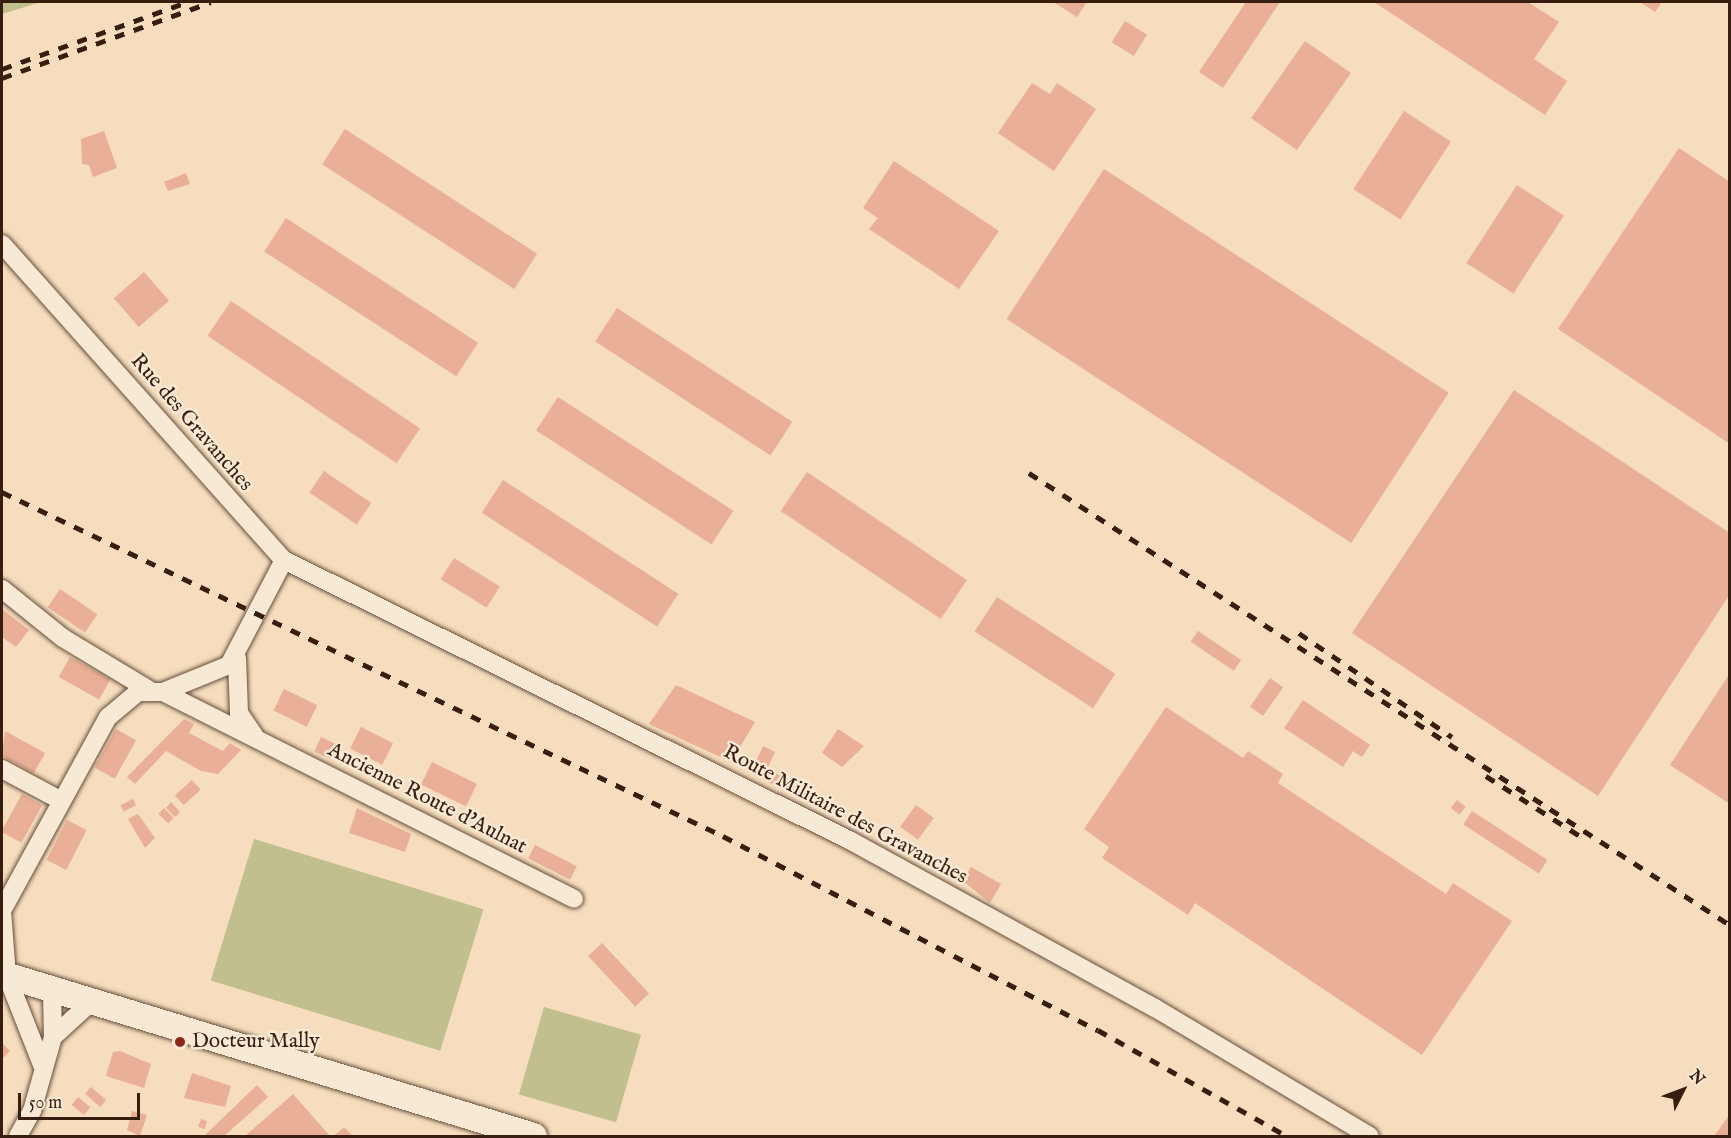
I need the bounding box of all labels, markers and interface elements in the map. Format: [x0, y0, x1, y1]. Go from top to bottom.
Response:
street label: Rue des Gravanches [125, 349, 257, 497]
street label: Ancienne Route d'Aulnat [323, 738, 531, 860]
street label: Route Militaire des Gravanches [719, 740, 971, 890]
place label: Docteur Mally [192, 1029, 320, 1055]
marker: Docteur Mally [173, 1035, 187, 1049]
north arrow [1653, 1060, 1713, 1120]
text: N [1684, 1066, 1708, 1090]
scale bar [21, 1081, 142, 1119]
text: 50 m [29, 1092, 62, 1115]

